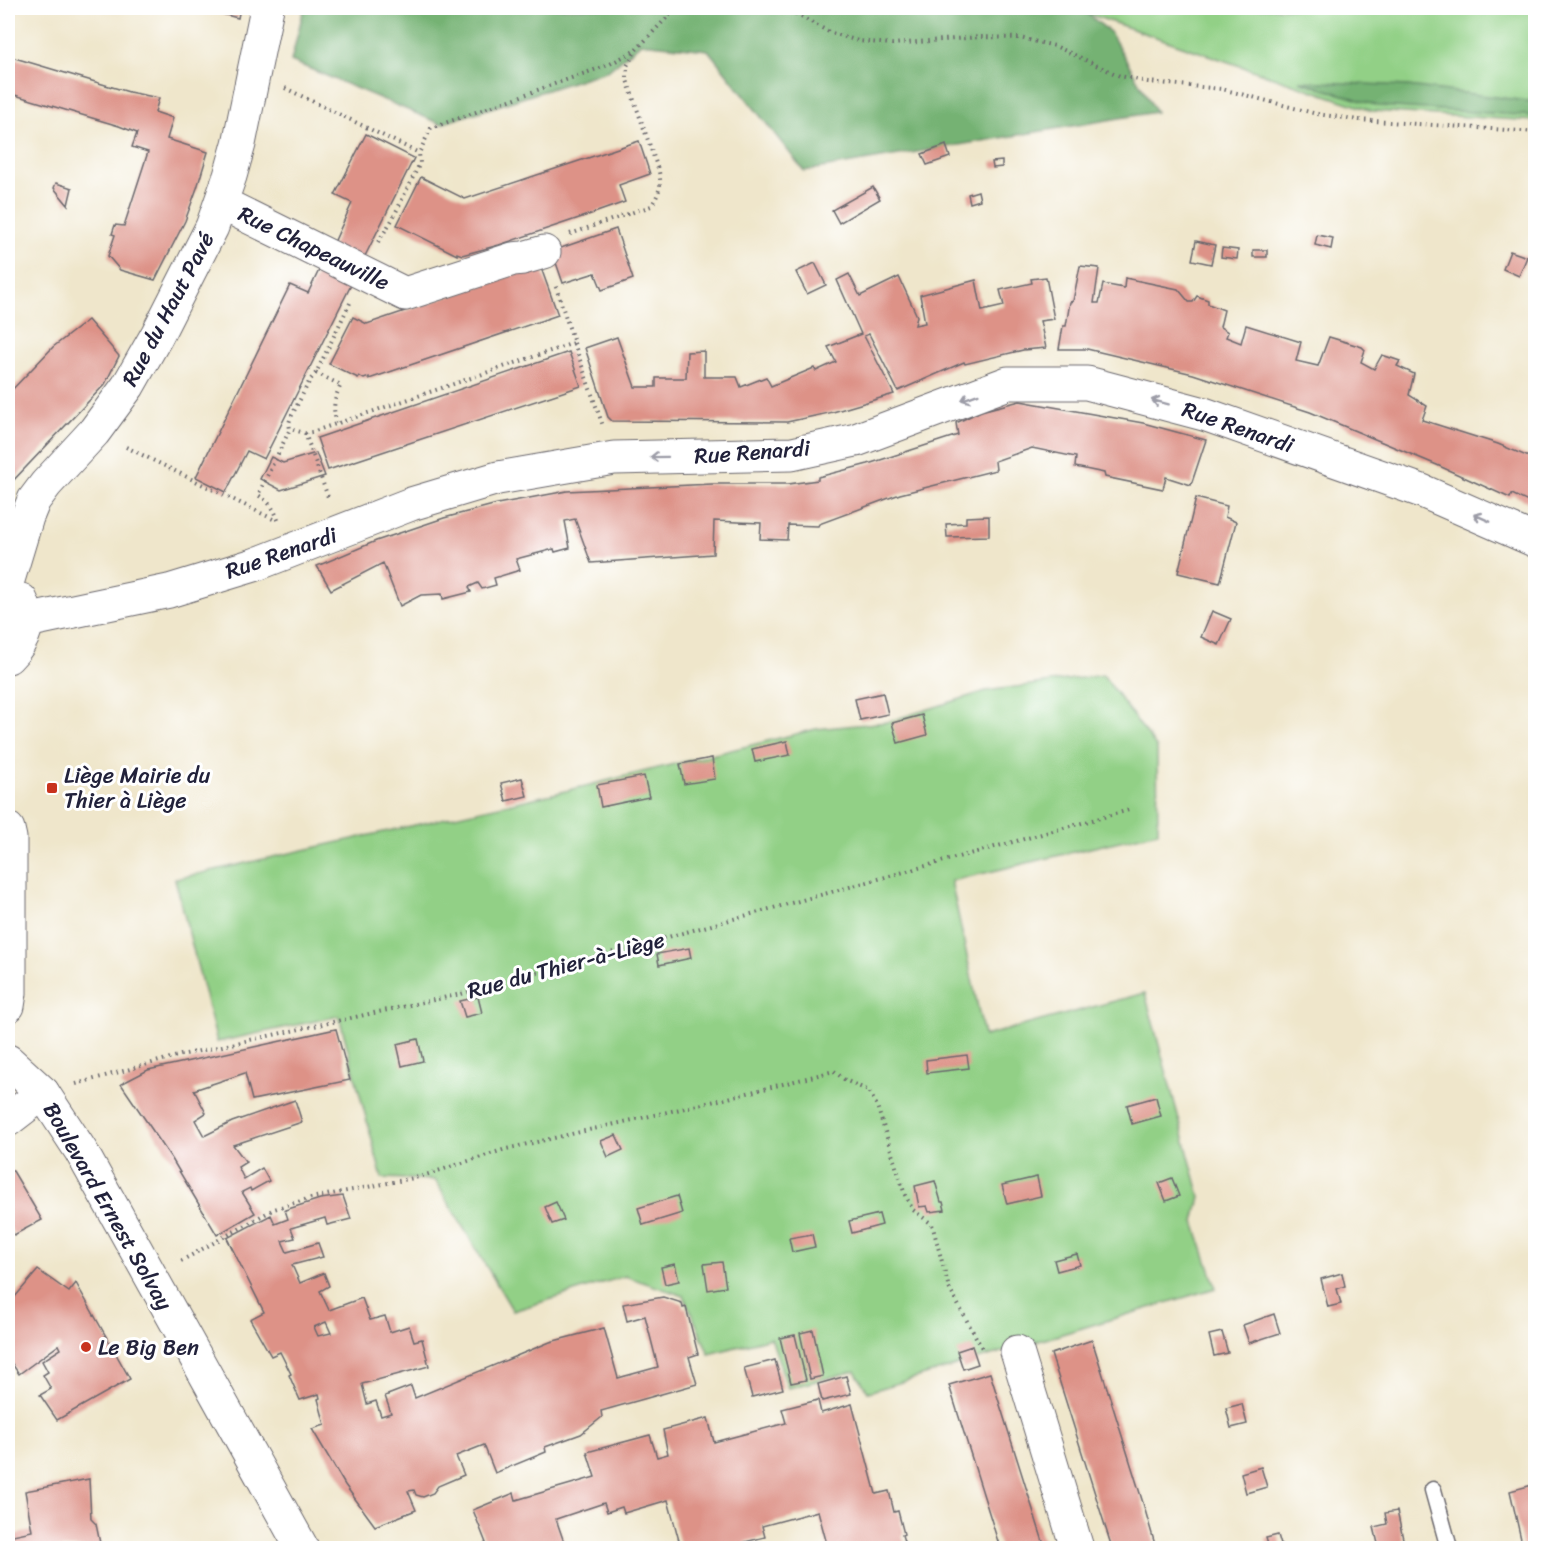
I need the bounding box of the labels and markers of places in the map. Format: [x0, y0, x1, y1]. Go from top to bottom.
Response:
place label: Liège Mairie du Thier à Liège [64, 756, 211, 820]
marker: Liège Mairie du Thier à Liège [45, 781, 59, 795]
place label: Le Big Ben [98, 1328, 199, 1367]
marker: Le Big Ben [79, 1340, 93, 1354]

